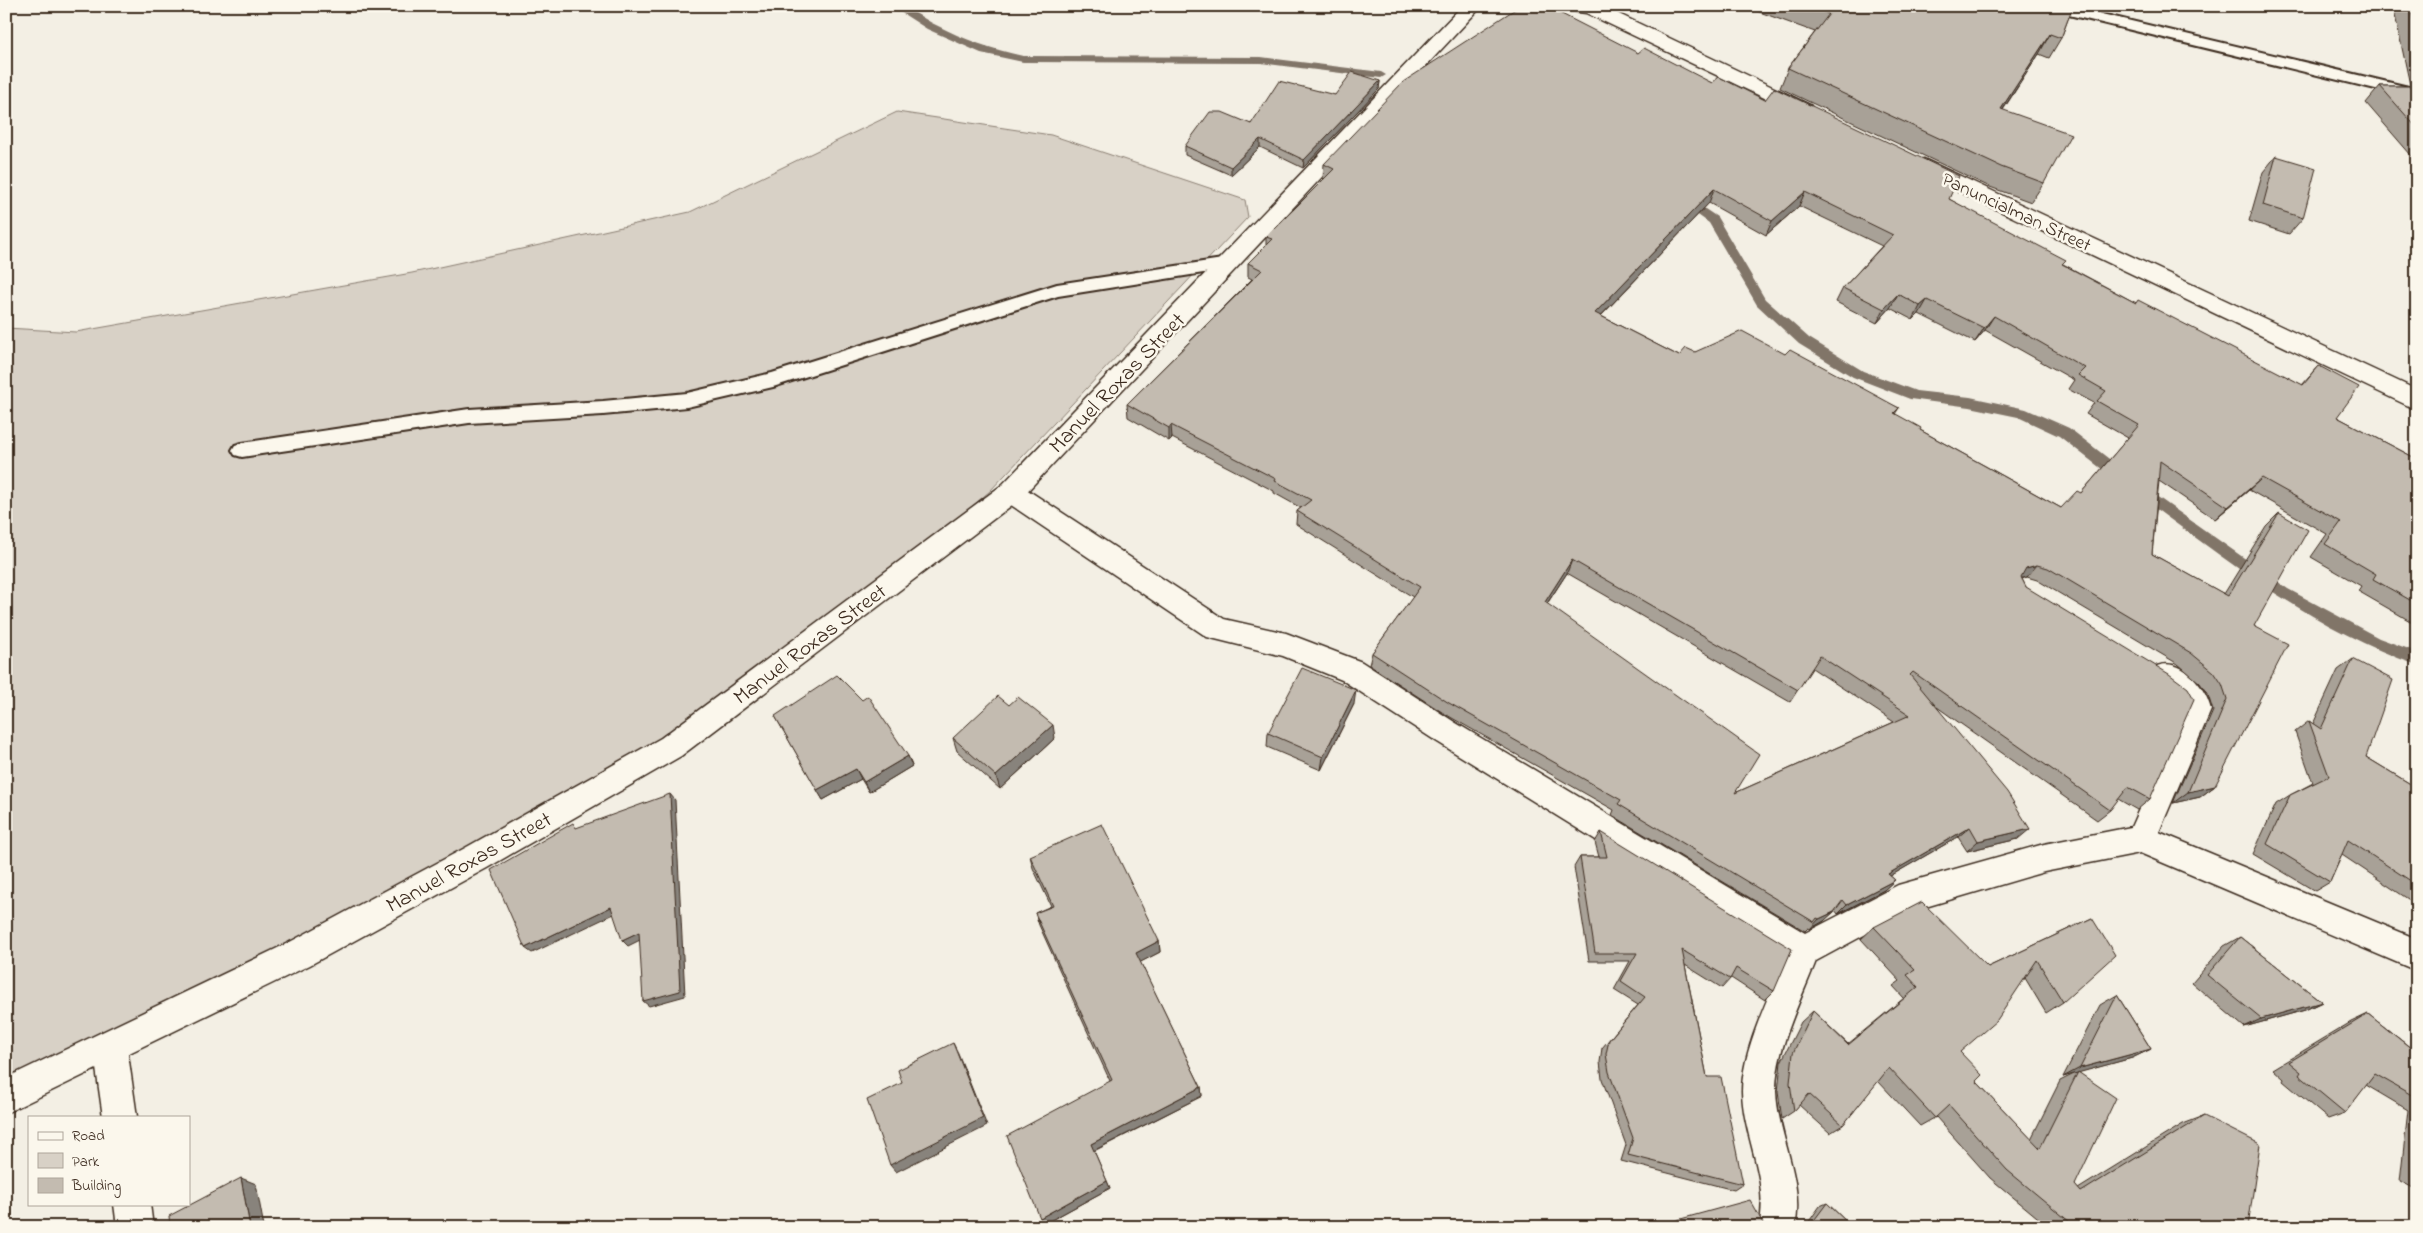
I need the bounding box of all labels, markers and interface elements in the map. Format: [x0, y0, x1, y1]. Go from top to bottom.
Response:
street label: Panuncialman Street [1937, 167, 2096, 260]
street label: Manuel Roxas Street [1042, 306, 1194, 462]
street label: Manuel Roxas Street [727, 577, 895, 714]
street label: Manuel Roxas Street [381, 804, 559, 922]
legend [28, 1116, 190, 1206]
text: Road [72, 1125, 105, 1147]
text: Park [72, 1151, 100, 1173]
text: Building [71, 1175, 121, 1198]

